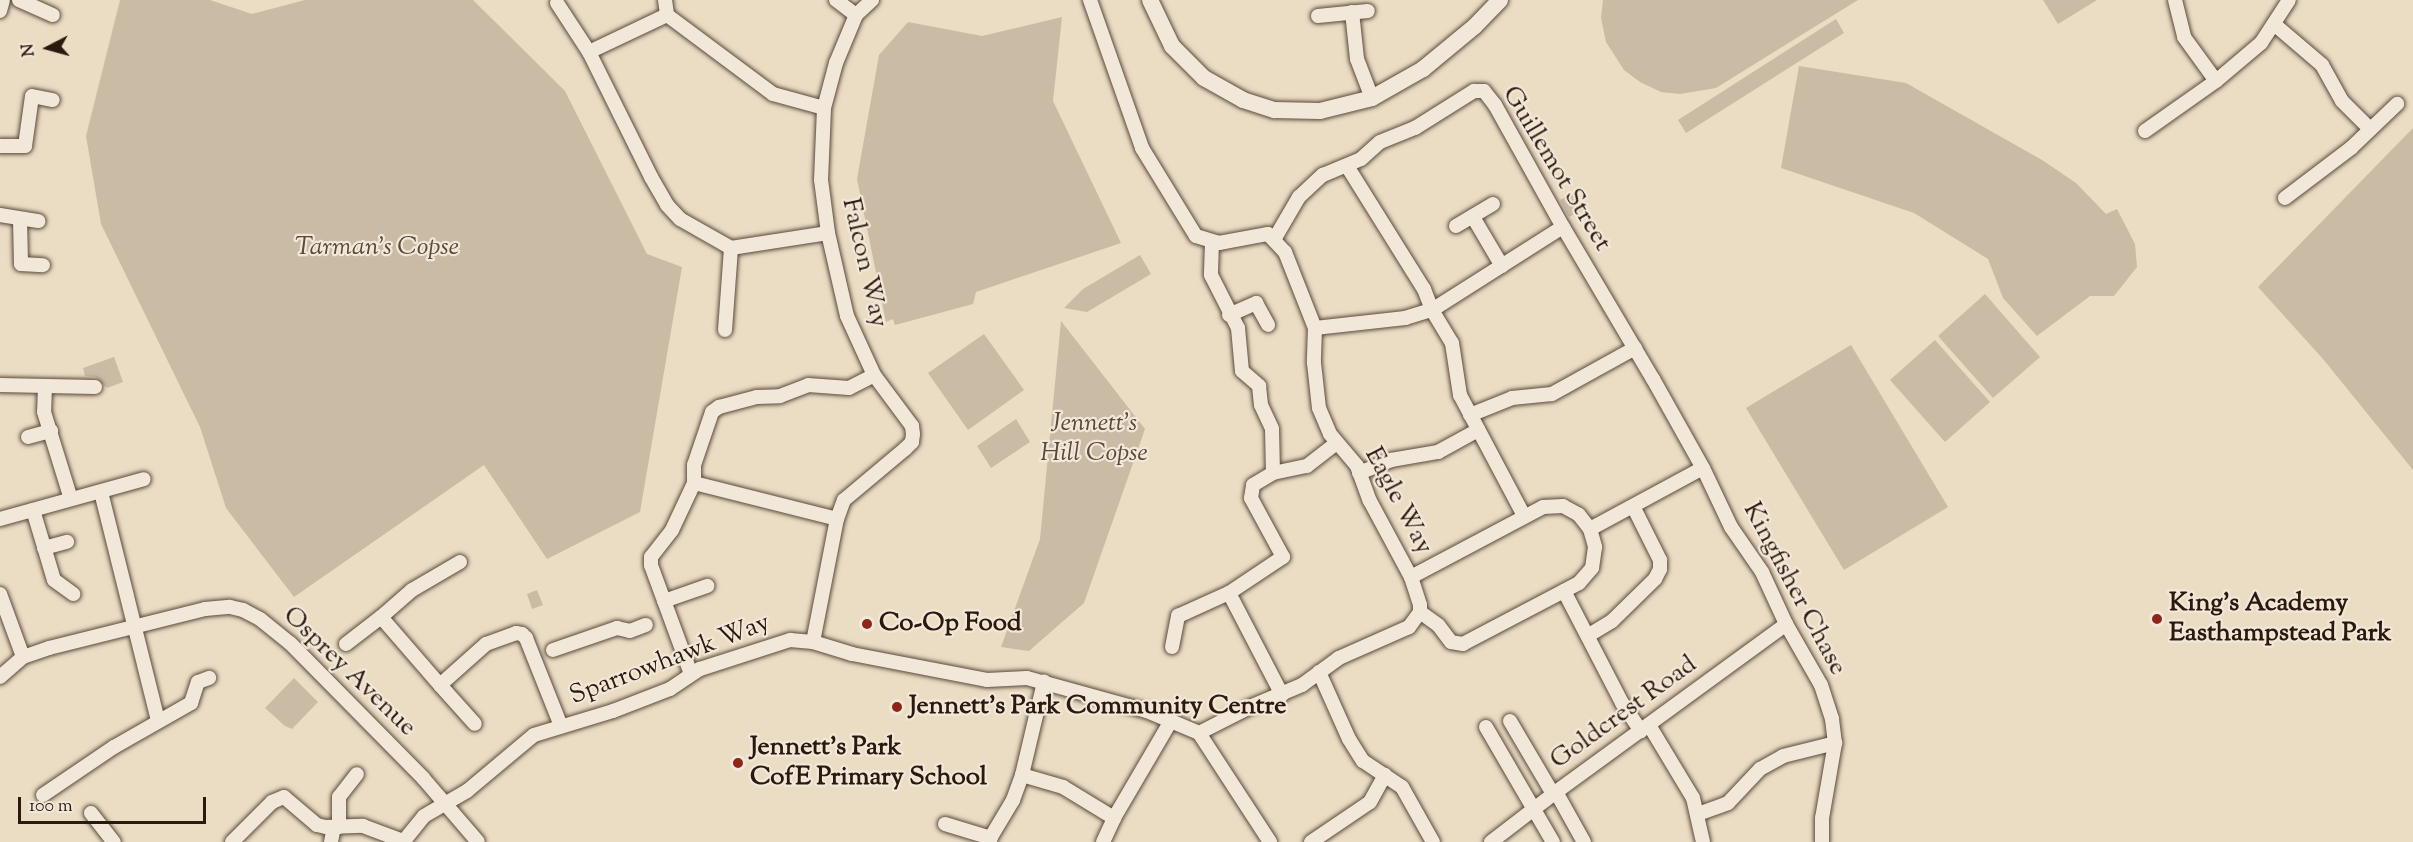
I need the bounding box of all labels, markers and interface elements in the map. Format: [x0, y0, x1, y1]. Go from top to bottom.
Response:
north arrow [18, 18, 78, 78]
text: N [17, 42, 42, 57]
street label: Guillemot Street [1495, 81, 1617, 257]
street label: Falcon Way [834, 195, 894, 331]
park label: Tarman's Copse [295, 232, 459, 264]
park label: Jennett's Hill Copse [1040, 408, 1148, 470]
street label: Eagle Way [1357, 442, 1439, 560]
street label: Kingfisher Chase [1735, 497, 1853, 681]
place label: King's Academy Easthampstead Park [2169, 588, 2392, 650]
street label: Osprey Avenue [276, 600, 422, 744]
street label: Sparrowhawk Way [566, 608, 774, 712]
place label: Co-Op Food [879, 608, 1022, 640]
marker: King's Academy Easthampstead Park [2150, 612, 2164, 626]
marker: Co-Op Food [860, 617, 874, 631]
street label: Goldcrest Road [1545, 649, 1703, 777]
place label: Jennett's Park Community Centre [909, 691, 1286, 723]
marker: Jennett's Park Community Centre [890, 700, 904, 714]
place label: Jennett's Park CofE Primary School [750, 732, 987, 794]
marker: Jennett's Park CofE Primary School [731, 756, 745, 770]
scale bar [21, 785, 208, 823]
text: 100 m [29, 794, 73, 820]

